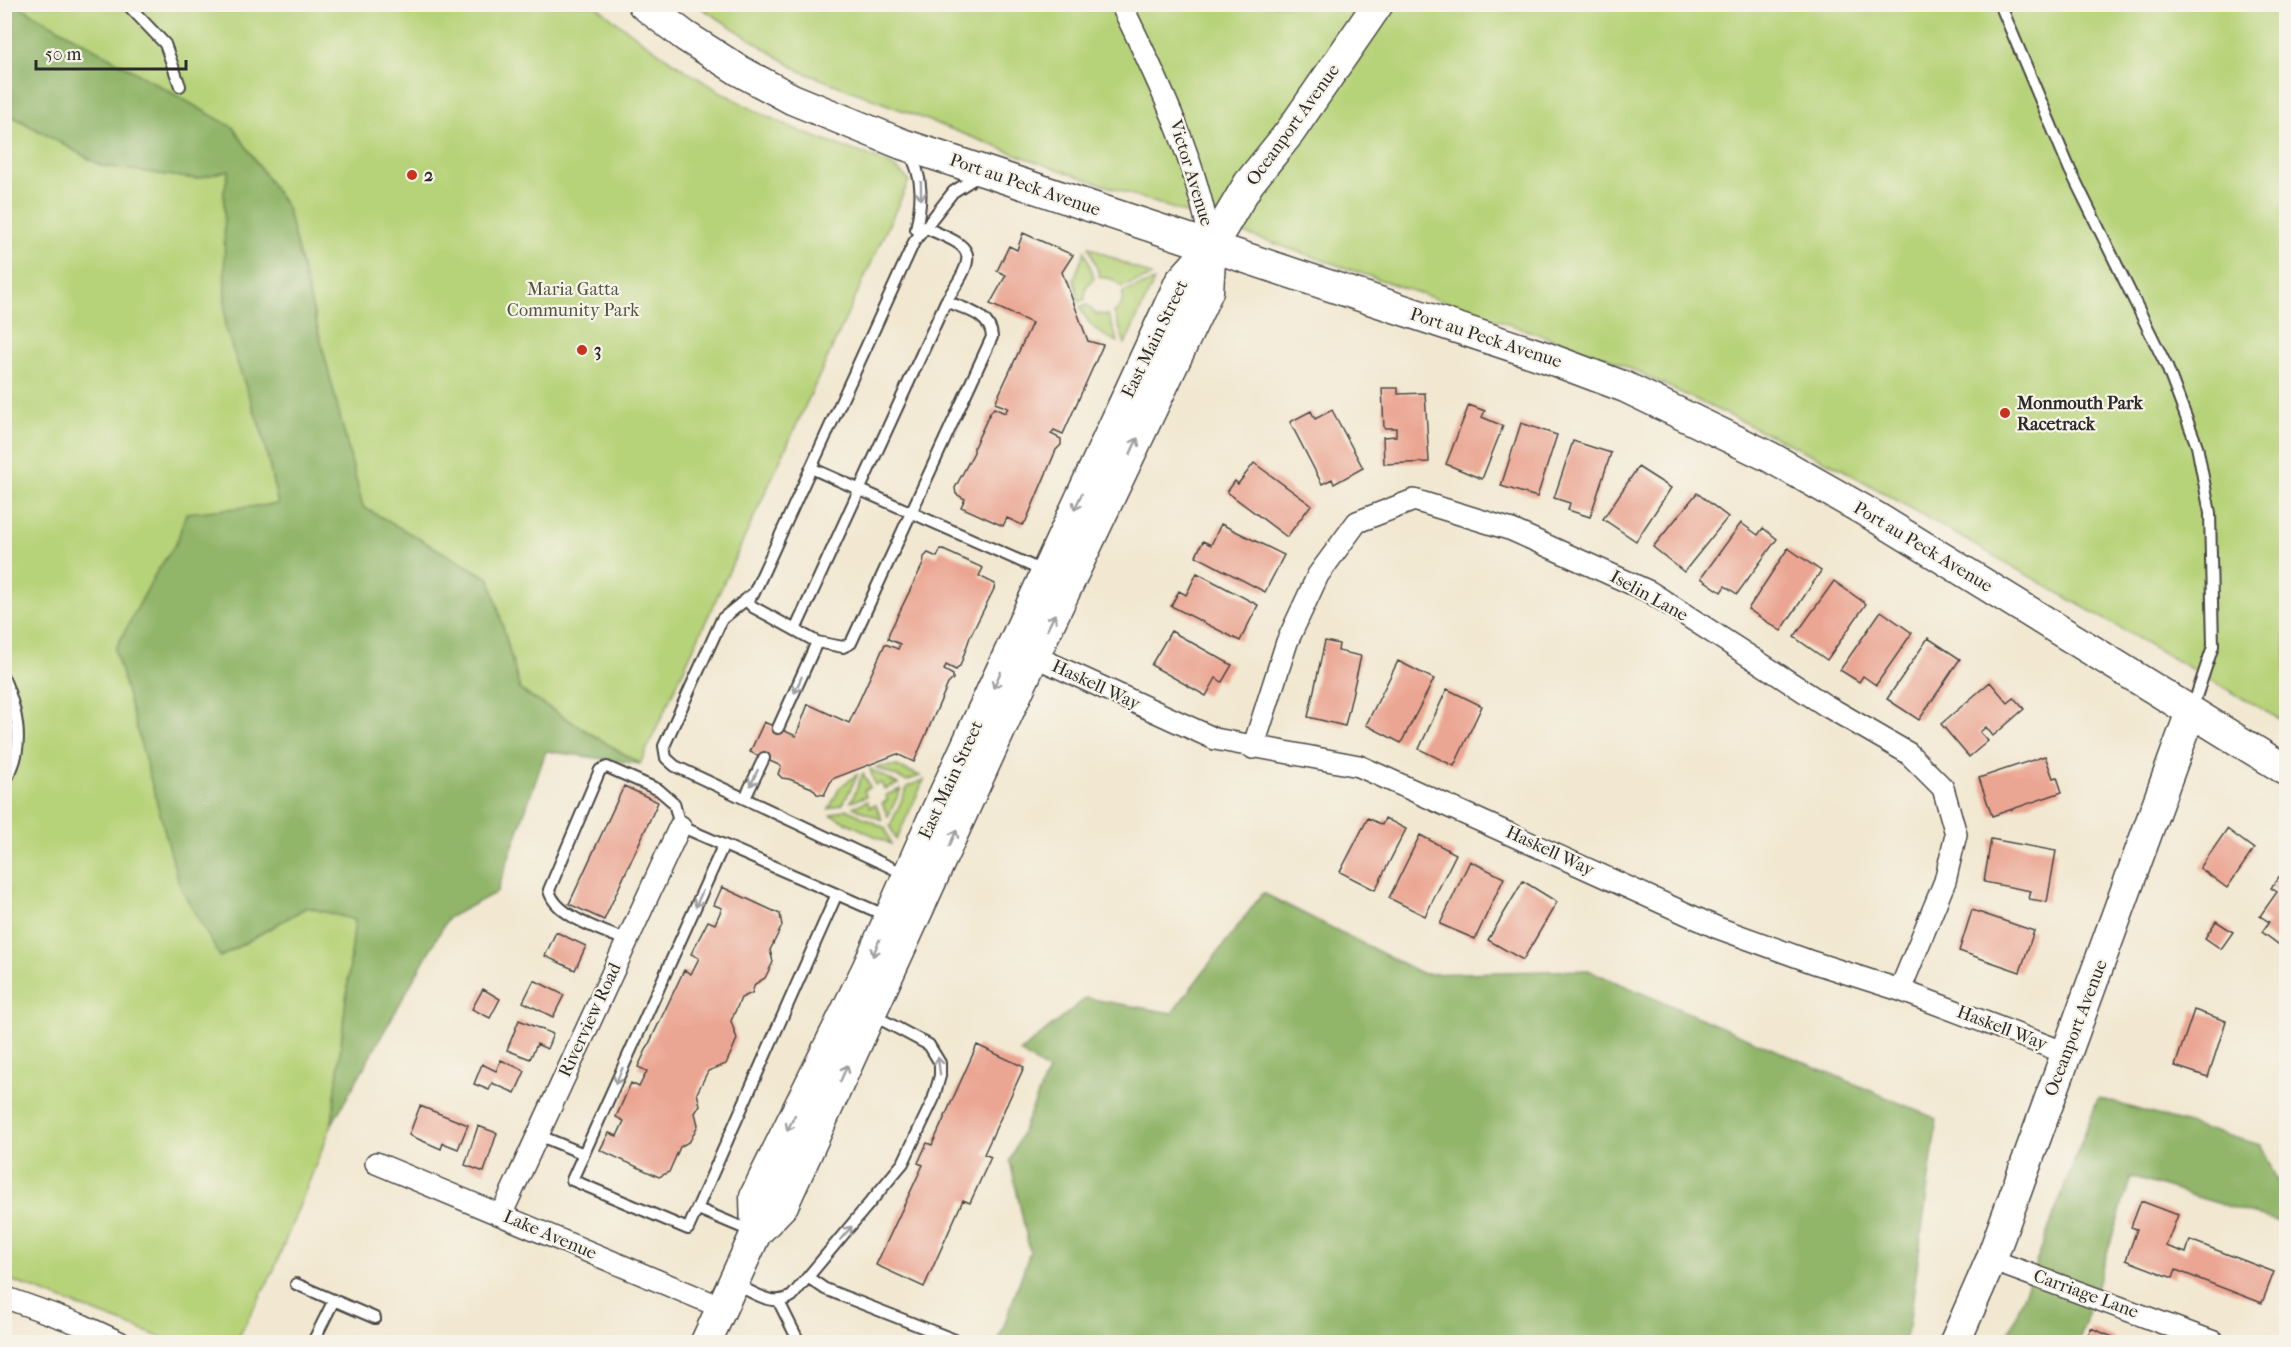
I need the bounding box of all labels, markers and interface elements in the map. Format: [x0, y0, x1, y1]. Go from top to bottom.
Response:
scale bar [36, 33, 186, 71]
text: 50 m [45, 44, 82, 65]
street label: Oceanport Avenue [1242, 60, 1344, 190]
street label: Victor Avenue [1165, 116, 1217, 229]
street label: Port au Peck Avenue [947, 149, 1103, 221]
place label: 2 [424, 165, 433, 186]
marker: 2 [405, 168, 419, 182]
one-way arrow [915, 180, 926, 200]
street label: East Main Street [1117, 276, 1193, 401]
park label: Maria Gatta Community Park [507, 279, 640, 321]
street label: Port au Peck Avenue [1407, 304, 1565, 372]
place label: 3 [594, 340, 601, 361]
marker: 3 [575, 343, 589, 357]
place label: Monmouth Park Racetrack [2016, 393, 2144, 435]
marker: Monmouth Park Racetrack [1998, 406, 2012, 420]
one-way arrow [1129, 438, 1141, 456]
one-way arrow [1072, 493, 1083, 511]
street label: Port au Peck Avenue [1850, 497, 1996, 597]
street label: Iselin Lane [1606, 566, 1692, 626]
one-way arrow [1045, 614, 1057, 632]
street label: Haskell Way [1049, 655, 1145, 715]
one-way arrow [990, 670, 1002, 688]
one-way arrow [792, 675, 803, 693]
street label: East Main Street [914, 717, 988, 843]
one-way arrow [748, 768, 760, 786]
street label: Haskell Way [1503, 821, 1599, 881]
one-way arrow [947, 829, 959, 847]
one-way arrow [693, 889, 705, 907]
one-way arrow [870, 938, 881, 956]
street label: Oceanport Avenue [2040, 957, 2112, 1099]
street label: Riverview Road [554, 959, 626, 1080]
street label: Haskell Way [1954, 1001, 2051, 1055]
one-way arrow [933, 1057, 944, 1076]
one-way arrow [839, 1065, 851, 1083]
one-way arrow [613, 1067, 624, 1085]
one-way arrow [784, 1114, 796, 1132]
street label: Lake Avenue [500, 1206, 600, 1264]
one-way arrow [839, 1226, 853, 1241]
street label: Carriage Lane [2031, 1265, 2141, 1323]

